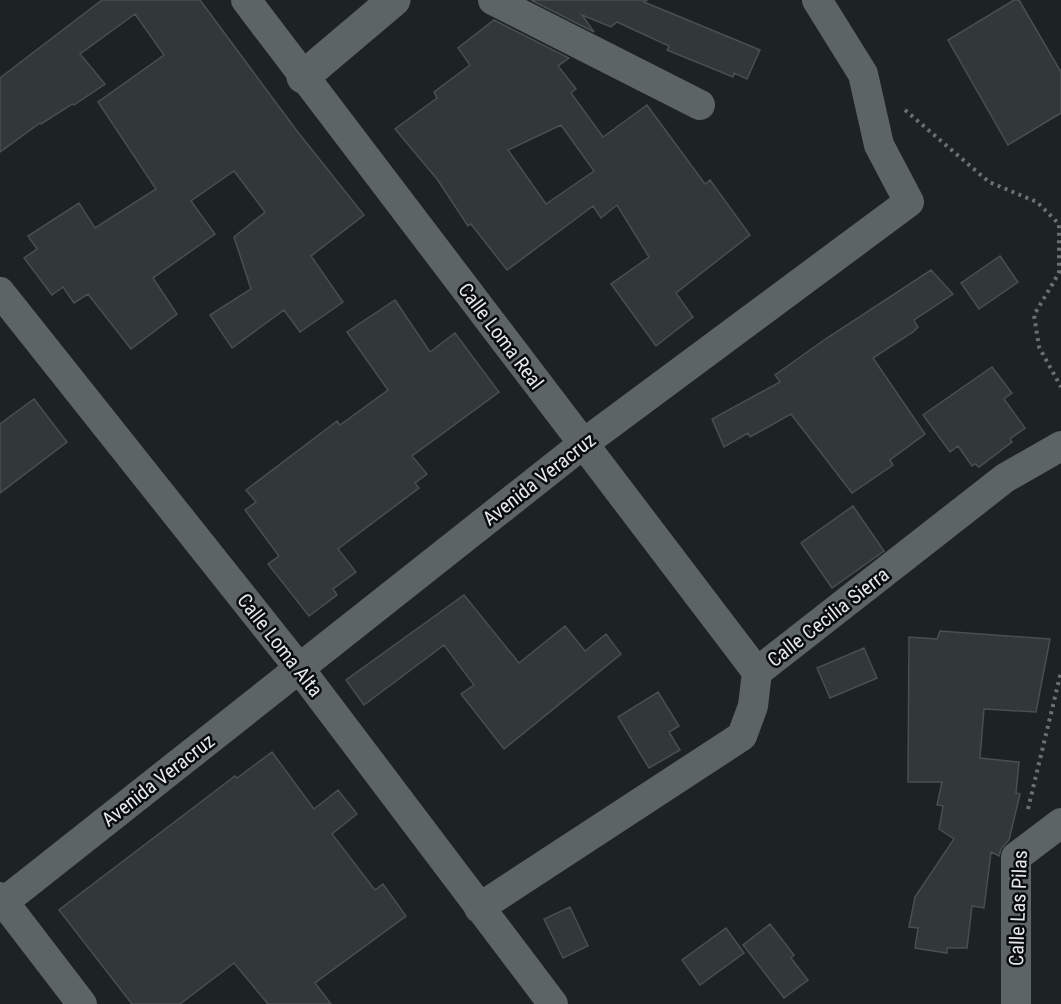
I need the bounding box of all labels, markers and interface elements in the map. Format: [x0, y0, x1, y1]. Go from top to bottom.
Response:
street label: Calle Loma Real [453, 278, 549, 394]
street label: Avenida Veracruz [478, 428, 600, 530]
street label: Calle Cecilia Sierra [762, 562, 894, 672]
street label: Calle Loma Alta [232, 589, 328, 701]
street label: Avenida Veracruz [97, 729, 219, 831]
street label: Calle Las Pilas [1004, 850, 1032, 966]

